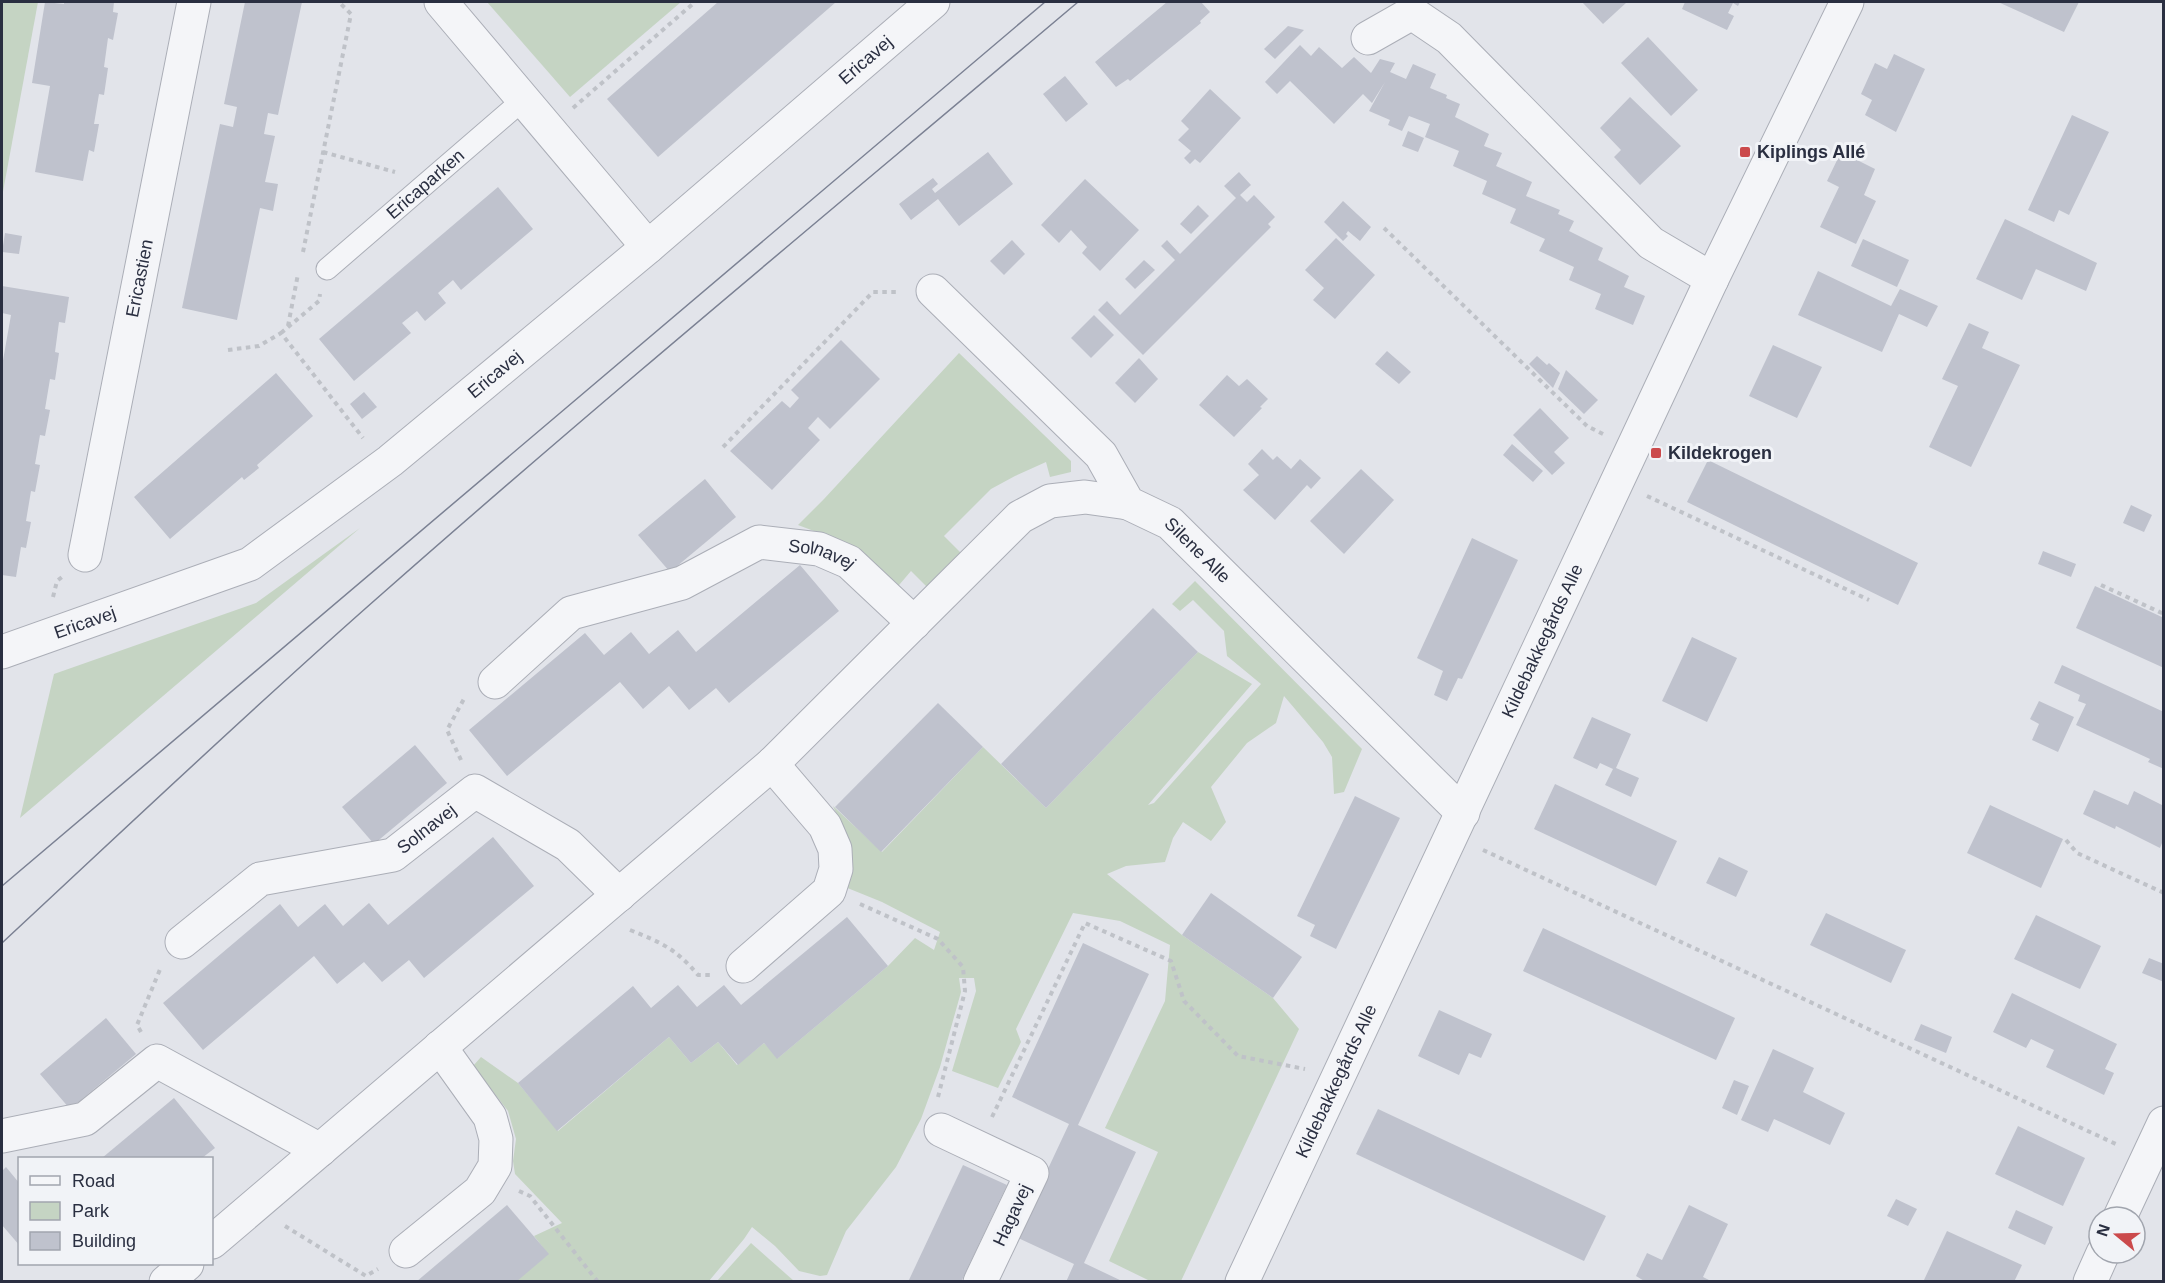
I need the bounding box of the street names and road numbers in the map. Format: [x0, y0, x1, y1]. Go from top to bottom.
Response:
street label: Ericavej [835, 32, 896, 88]
street label: Ericaparken [383, 145, 468, 223]
street label: Ericastien [122, 238, 157, 319]
street label: Ericavej [464, 346, 526, 402]
street label: Silene Alle [1161, 513, 1234, 587]
street label: Solnavej [787, 535, 860, 573]
street label: Kildebakkegårds Alle [1498, 561, 1587, 721]
street label: Ericavej [51, 602, 118, 643]
street label: Solnavej [393, 800, 460, 858]
street label: Kildebakkegårds Alle [1292, 1001, 1381, 1161]
street label: Hagavej [989, 1181, 1035, 1249]

